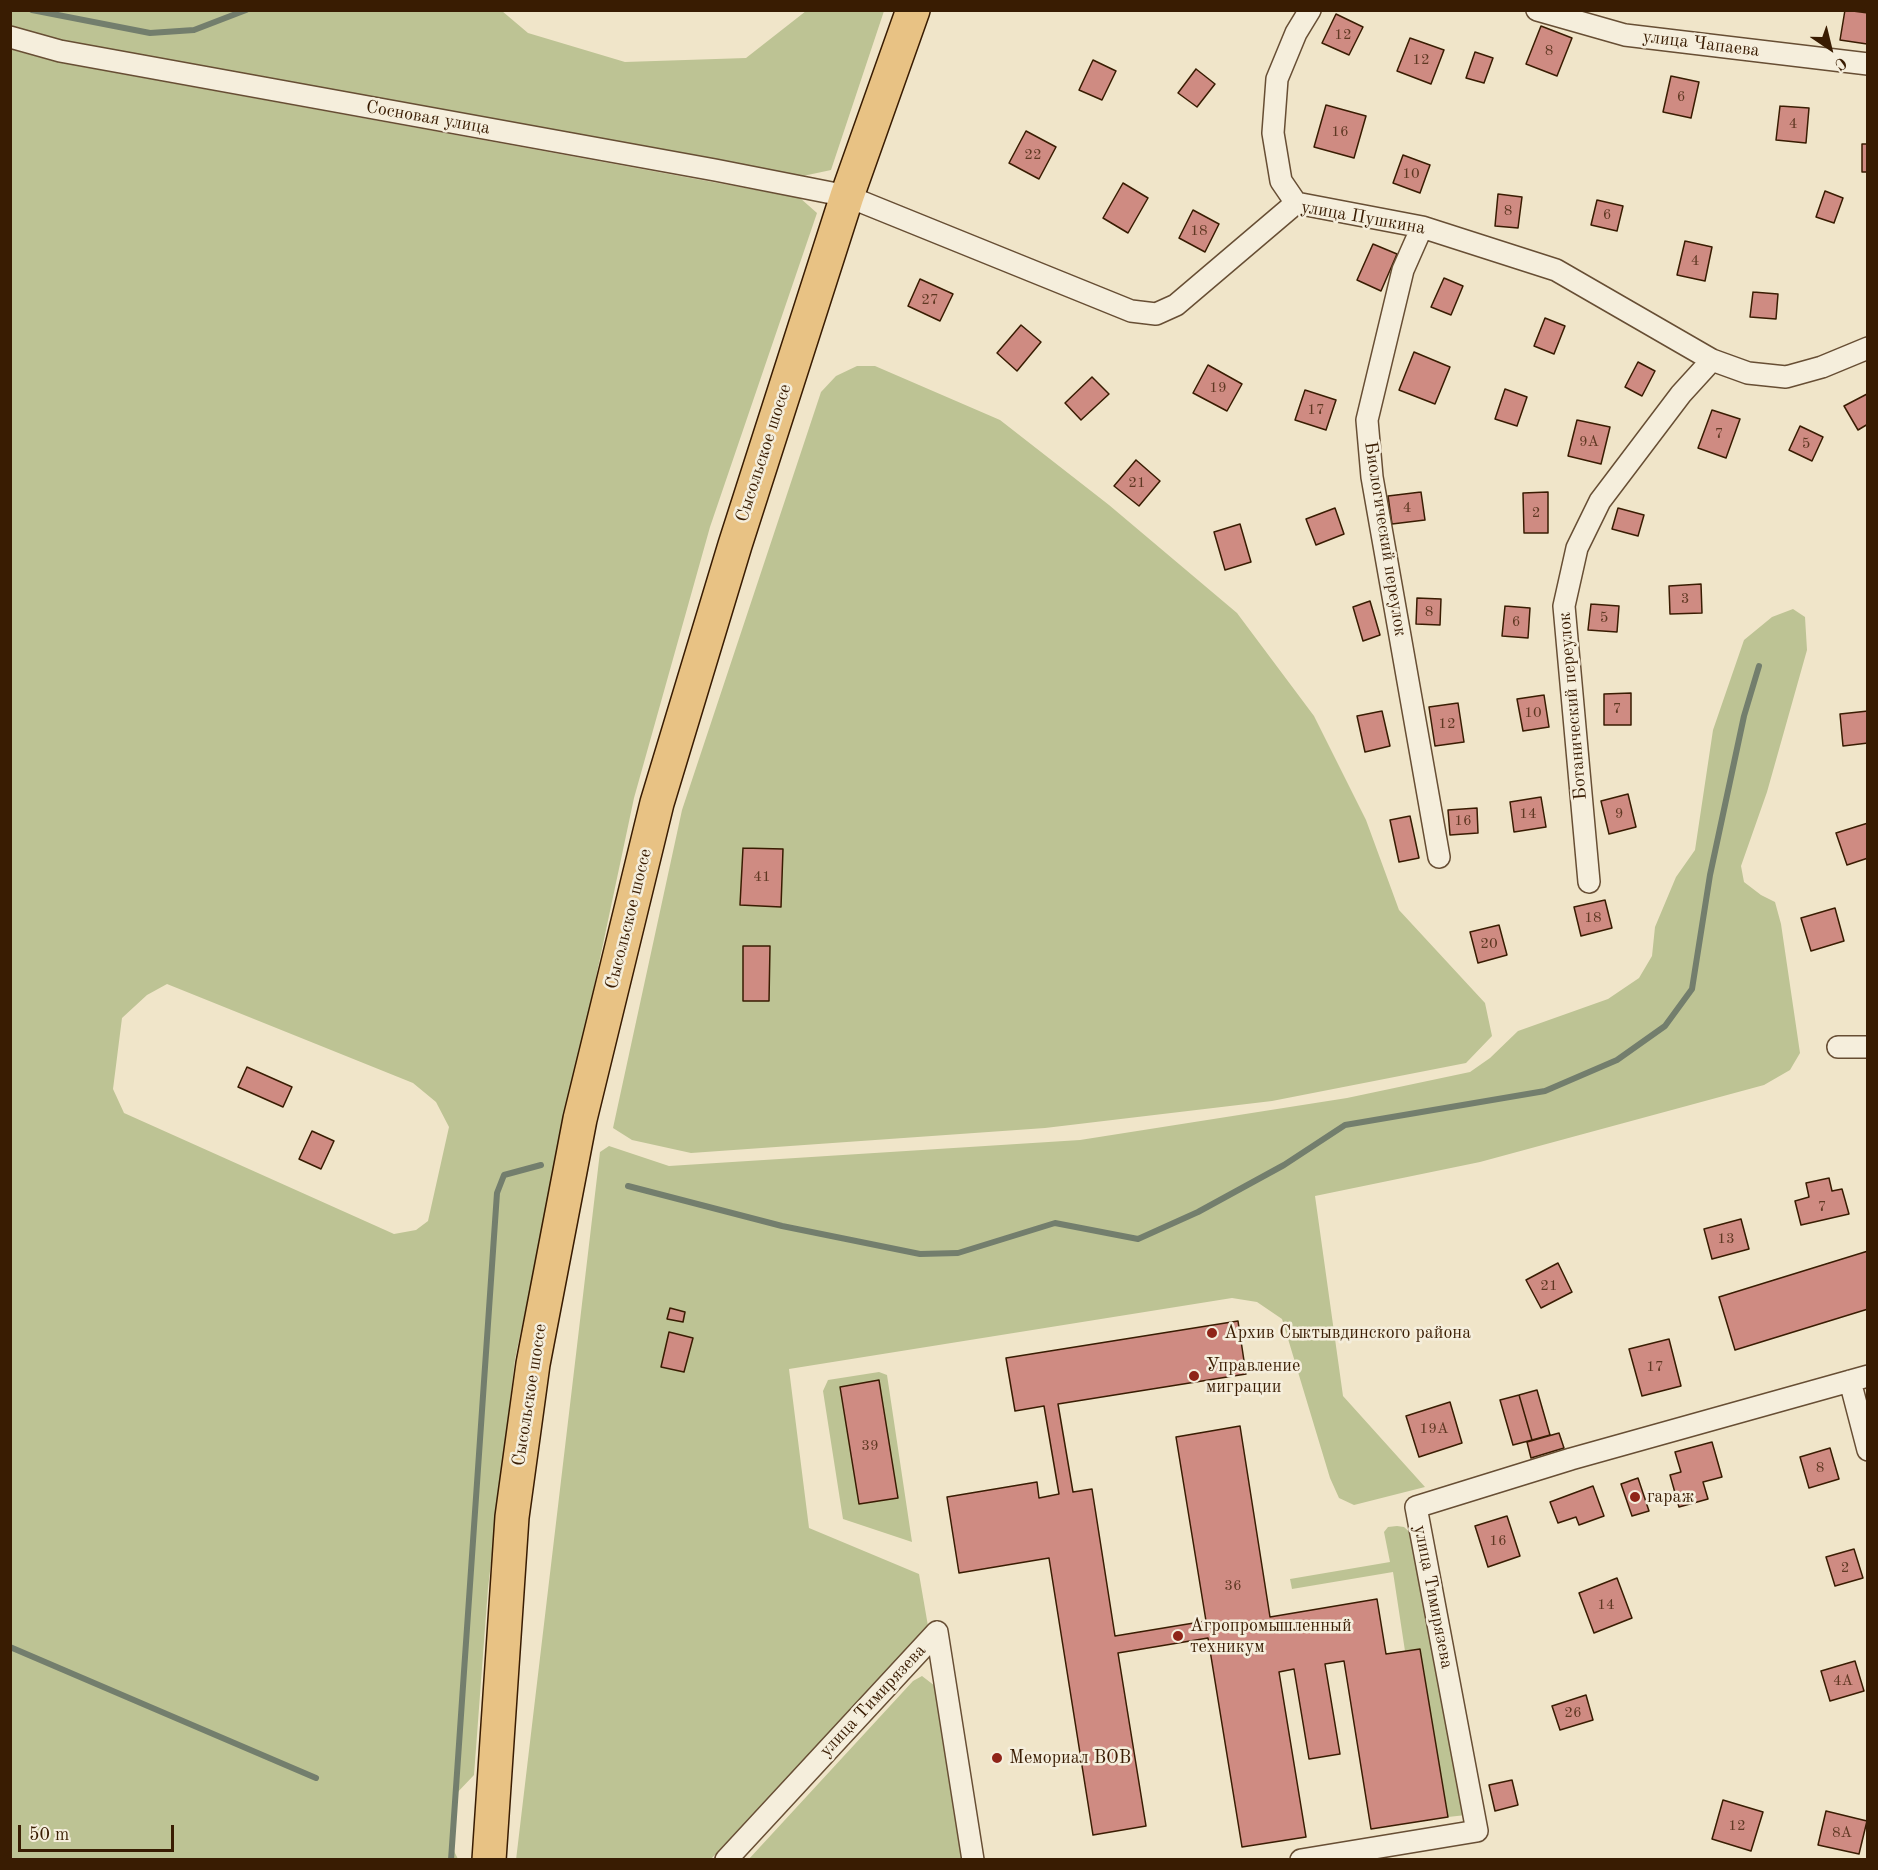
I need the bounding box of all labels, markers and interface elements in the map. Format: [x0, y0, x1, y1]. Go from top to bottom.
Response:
north arrow [1800, 18, 1860, 78]
house number: 12 [1334, 26, 1352, 44]
street label: улица Чапаева [1641, 26, 1761, 62]
house number: 8 [1545, 42, 1553, 60]
house number: 12 [1412, 51, 1430, 69]
text: С [1831, 53, 1849, 72]
house number: 6 [1677, 88, 1685, 106]
street label: Сосновая улица [364, 96, 492, 140]
house number: 4 [1789, 115, 1797, 133]
house number: 16 [1331, 123, 1349, 141]
house number: 22 [1024, 146, 1042, 164]
house number: 10 [1402, 165, 1420, 183]
street label: улица Пушкина [1299, 196, 1427, 240]
house number: 8 [1504, 202, 1512, 220]
house number: 6 [1603, 206, 1611, 224]
house number: 18 [1190, 222, 1208, 240]
house number: 4 [1691, 252, 1699, 270]
house number: 27 [921, 291, 939, 309]
house number: 19 [1209, 379, 1227, 397]
street label: Сысольское шоссе [731, 381, 797, 525]
house number: 17 [1307, 401, 1325, 419]
house number: 7 [1715, 425, 1723, 443]
house number: 9А [1579, 433, 1599, 451]
house number: 5 [1802, 435, 1810, 453]
street label: Биологический переулок [1359, 440, 1411, 638]
house number: 21 [1128, 474, 1146, 492]
house number: 4 [1403, 499, 1411, 517]
house number: 2 [1532, 504, 1540, 522]
house number: 3 [1681, 590, 1689, 608]
house number: 8 [1425, 603, 1433, 621]
house number: 5 [1600, 609, 1608, 627]
street label: Ботанический переулок [1554, 611, 1592, 801]
house number: 6 [1512, 613, 1520, 631]
house number: 7 [1613, 700, 1621, 718]
house number: 10 [1524, 704, 1542, 722]
house number: 12 [1438, 715, 1456, 733]
house number: 14 [1519, 805, 1537, 823]
house number: 9 [1615, 805, 1623, 823]
house number: 16 [1454, 812, 1472, 830]
street label: Сысольское шоссе [601, 847, 657, 991]
house number: 41 [753, 868, 771, 886]
house number: 18 [1584, 909, 1602, 927]
house number: 20 [1480, 935, 1498, 953]
house number: 7 [1818, 1198, 1826, 1216]
house number: 13 [1717, 1230, 1735, 1248]
house number: 21 [1540, 1277, 1558, 1295]
street label: Сысольское шоссе [508, 1322, 552, 1468]
place label: Архив Сыктывдинского района [1224, 1322, 1471, 1344]
marker: Архив Сыктывдинского района [1205, 1326, 1219, 1340]
place label: Управление миграции [1206, 1355, 1300, 1398]
house number: 17 [1646, 1358, 1664, 1376]
marker: Управление миграции [1187, 1369, 1201, 1383]
house number: 19А [1420, 1420, 1448, 1438]
house number: 39 [861, 1437, 879, 1455]
house number: 8 [1816, 1459, 1824, 1477]
place label: гараж [1647, 1486, 1694, 1508]
marker: гараж [1628, 1490, 1642, 1504]
street label: улица Тимирязева [1408, 1523, 1458, 1671]
house number: 16 [1489, 1532, 1507, 1550]
house number: 2 [1841, 1559, 1849, 1577]
house number: 36 [1224, 1577, 1242, 1595]
house number: 14 [1597, 1596, 1615, 1614]
place label: Агропромышленный техникум [1190, 1615, 1352, 1658]
marker: Агропромышленный техникум [1171, 1629, 1185, 1643]
street label: улица Тимирязева [815, 1640, 931, 1762]
house number: 4А [1833, 1672, 1853, 1690]
house number: 26 [1564, 1704, 1582, 1722]
place label: Мемориал ВОВ [1009, 1747, 1131, 1769]
marker: Мемориал ВОВ [990, 1751, 1004, 1765]
scale bar [21, 1813, 177, 1851]
house number: 12 [1728, 1817, 1746, 1835]
house number: 8А [1832, 1824, 1852, 1842]
text: 50 m [29, 1826, 69, 1844]

